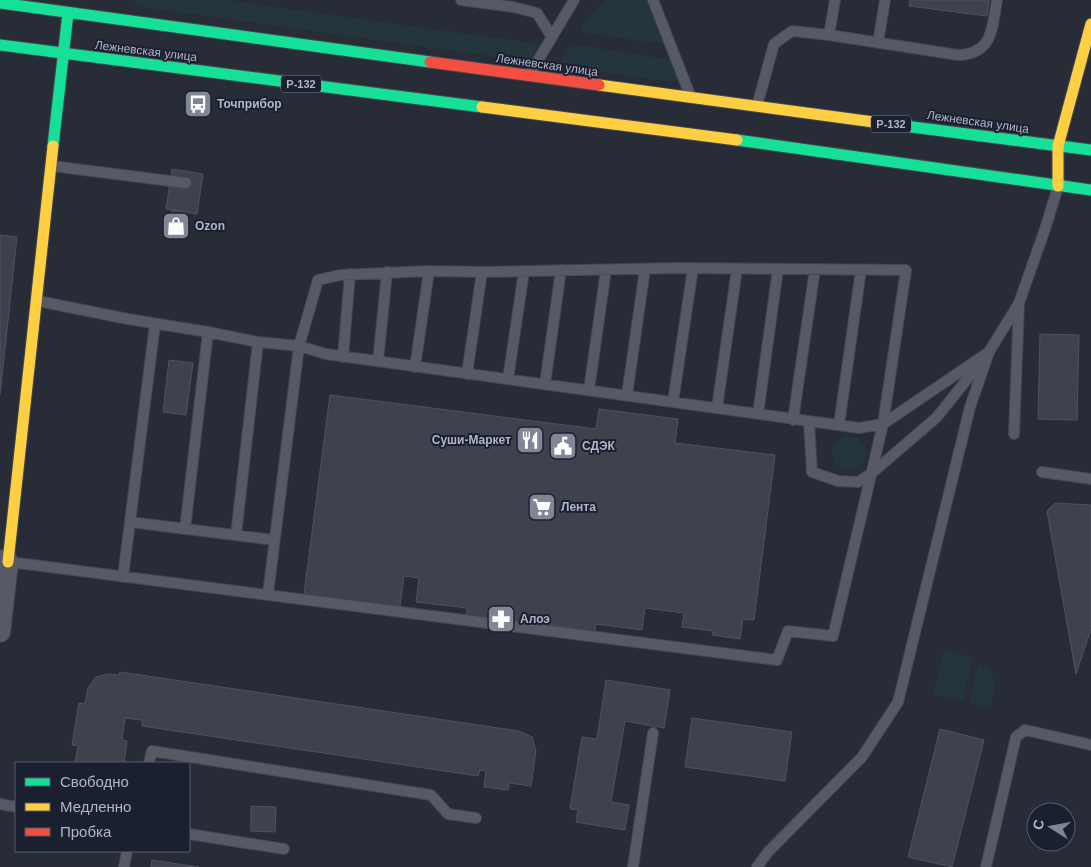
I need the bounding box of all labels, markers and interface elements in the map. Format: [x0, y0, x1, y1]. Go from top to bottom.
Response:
street label: Лежневская улица [94, 38, 198, 64]
street label: Лежневская улица [495, 51, 599, 79]
road number: Р-132 [281, 76, 321, 92]
bus stop icon: Точприбор [183, 89, 213, 119]
place label: Точприбор [217, 97, 282, 111]
street label: Лежневская улица [926, 108, 1030, 136]
road number: Р-132 [871, 116, 911, 132]
shop icon: Ozon [161, 211, 191, 241]
place label: Ozon [195, 219, 225, 233]
restaurant icon: Суши-Маркет [515, 425, 545, 455]
public building icon: СДЭК [548, 431, 578, 461]
place label: Суши-Маркет [432, 433, 511, 447]
place label: СДЭК [582, 439, 616, 453]
supermarket icon: Лента [527, 492, 557, 522]
place label: Лента [561, 500, 596, 514]
pharmacy icon: Алоэ [486, 604, 516, 634]
place label: Алоэ [520, 612, 550, 626]
legend [15, 762, 190, 852]
text: Свободно [60, 773, 129, 790]
text: Медленно [60, 798, 131, 815]
north arrow [1026, 802, 1076, 852]
text: С [1029, 818, 1047, 831]
text: Пробка [60, 823, 112, 840]

